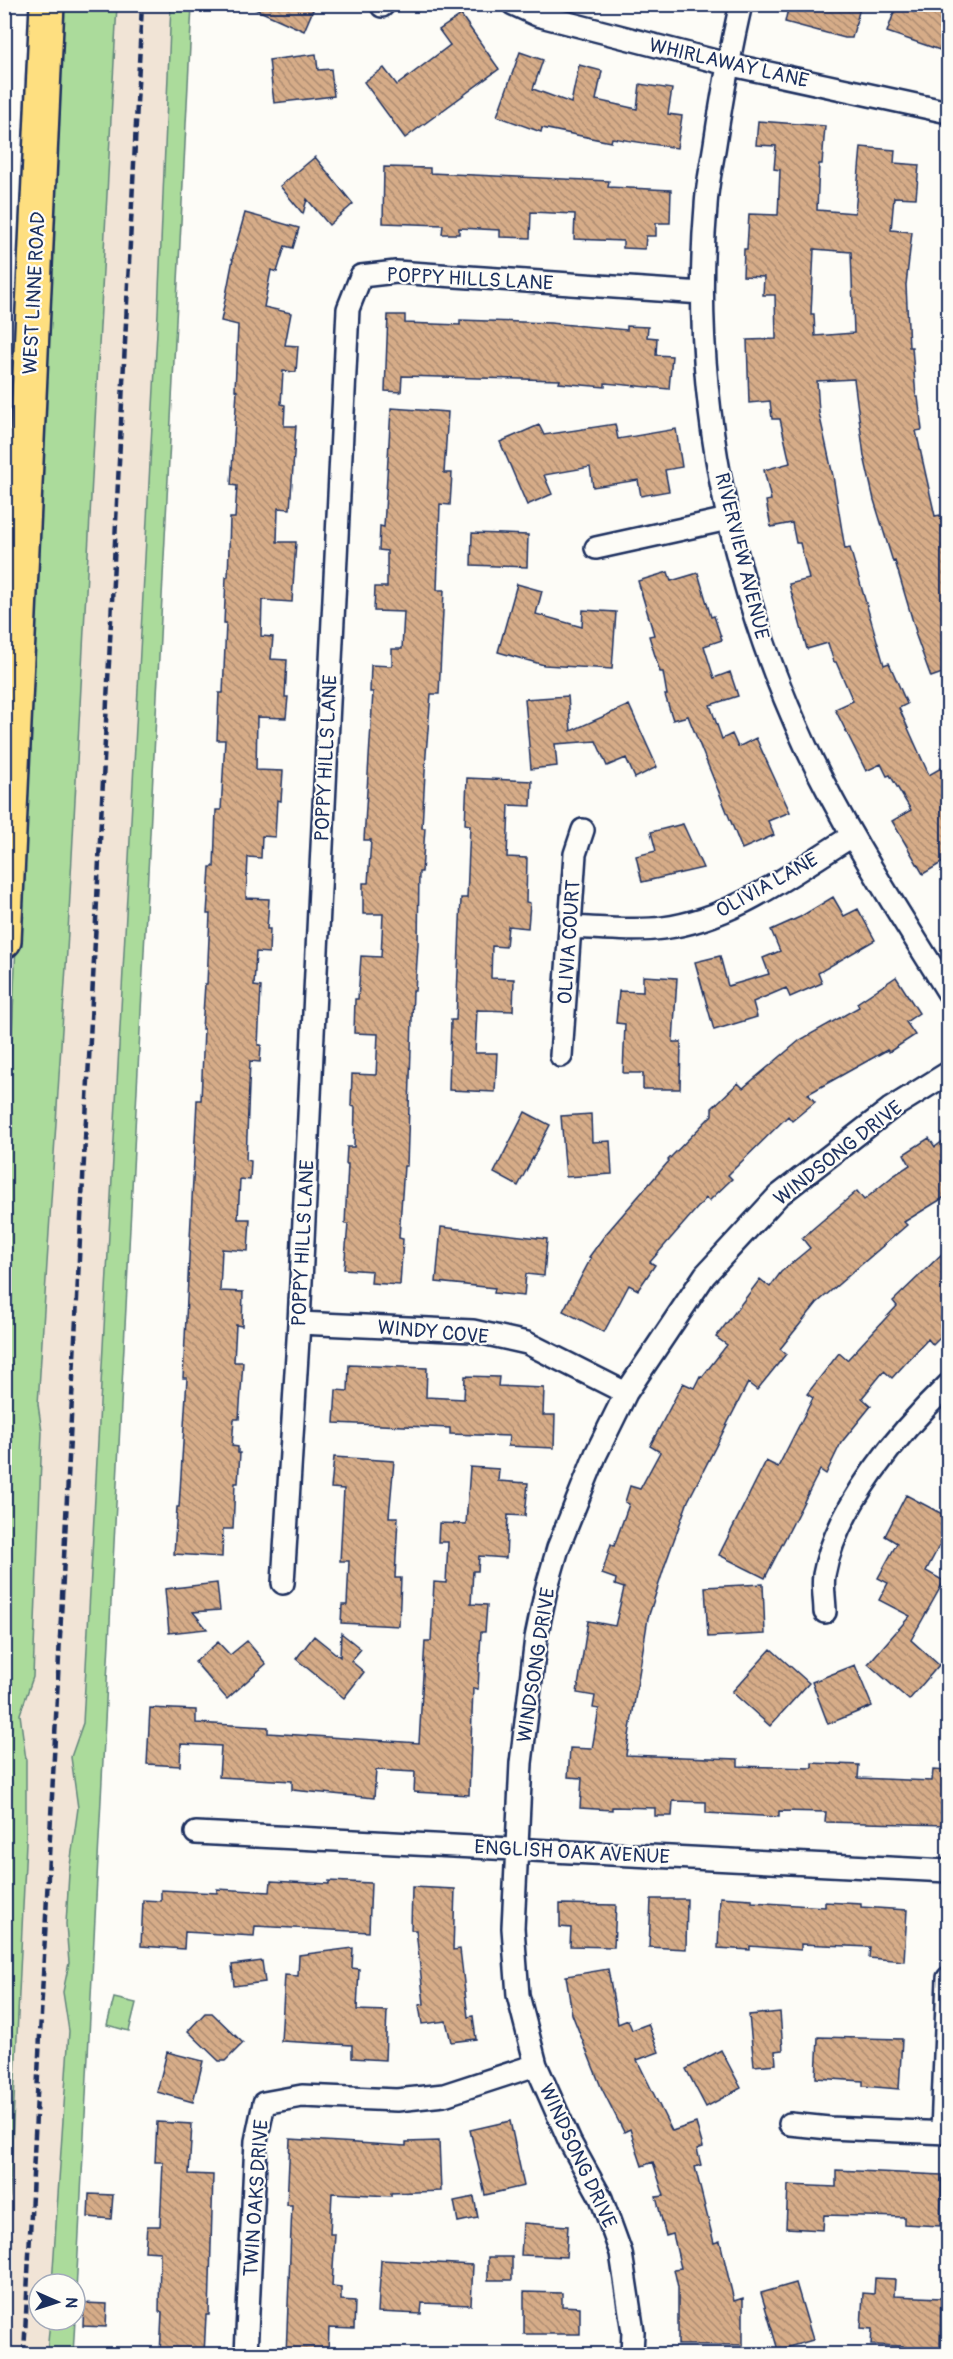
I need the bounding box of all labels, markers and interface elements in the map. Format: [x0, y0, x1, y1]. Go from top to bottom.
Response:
street label: WHIRLAWAY LANE [647, 32, 811, 94]
street label: WEST LINNE ROAD [17, 211, 51, 375]
street label: POPPY HILLS LANE [386, 262, 554, 296]
street label: RIVERVIEW AVENUE [709, 470, 775, 642]
street label: POPPY HILLS LANE [309, 674, 343, 842]
street label: OLIVIA LANE [712, 847, 822, 923]
street label: OLIVIA COURT [552, 879, 586, 1005]
street label: WINDSONG DRIVE [769, 1095, 907, 1211]
street label: POPPY HILLS LANE [286, 1159, 320, 1327]
street label: WINDY COVE [376, 1315, 490, 1349]
street label: WINDSONG DRIVE [511, 1586, 561, 1744]
street label: ENGLISH OAK AVENUE [474, 1834, 670, 1870]
street label: WINDSONG DRIVE [534, 2080, 622, 2232]
street label: TWIN OAKS DRIVE [238, 2119, 274, 2277]
north arrow [27, 2272, 87, 2332]
text: N [61, 2297, 81, 2309]

